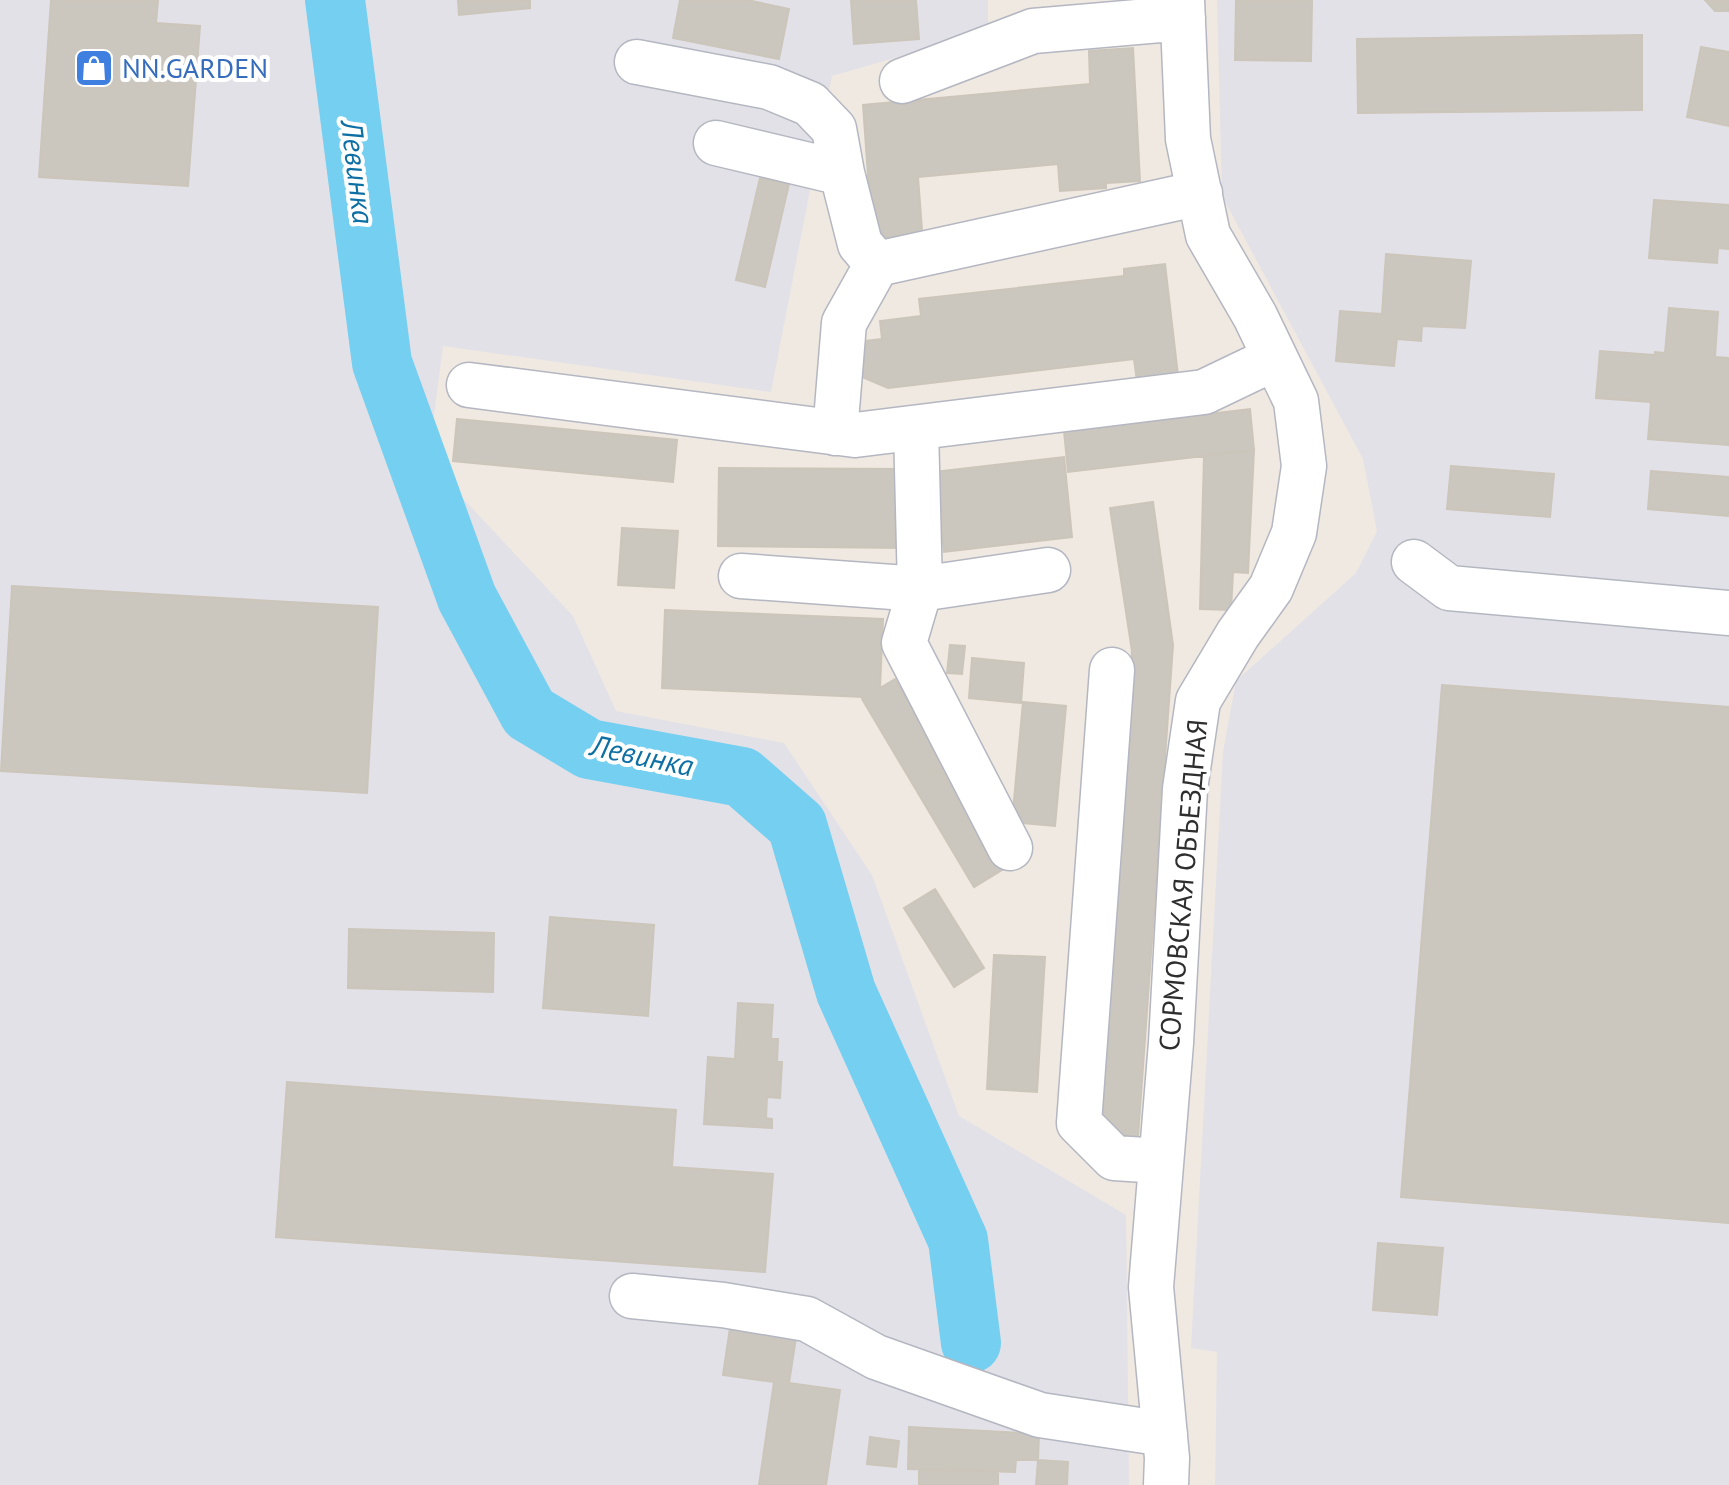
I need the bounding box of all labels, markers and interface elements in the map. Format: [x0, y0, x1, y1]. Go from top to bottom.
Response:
shop icon: NN.GARDEN [73, 47, 115, 89]
place label: NN.GARDEN [122, 49, 268, 86]
water label: Левинка [333, 116, 384, 226]
street label: СОРМОВСКАЯ ОБЪЕЗДНАЯ [1150, 718, 1215, 1052]
water label: Левинка [585, 724, 698, 785]

